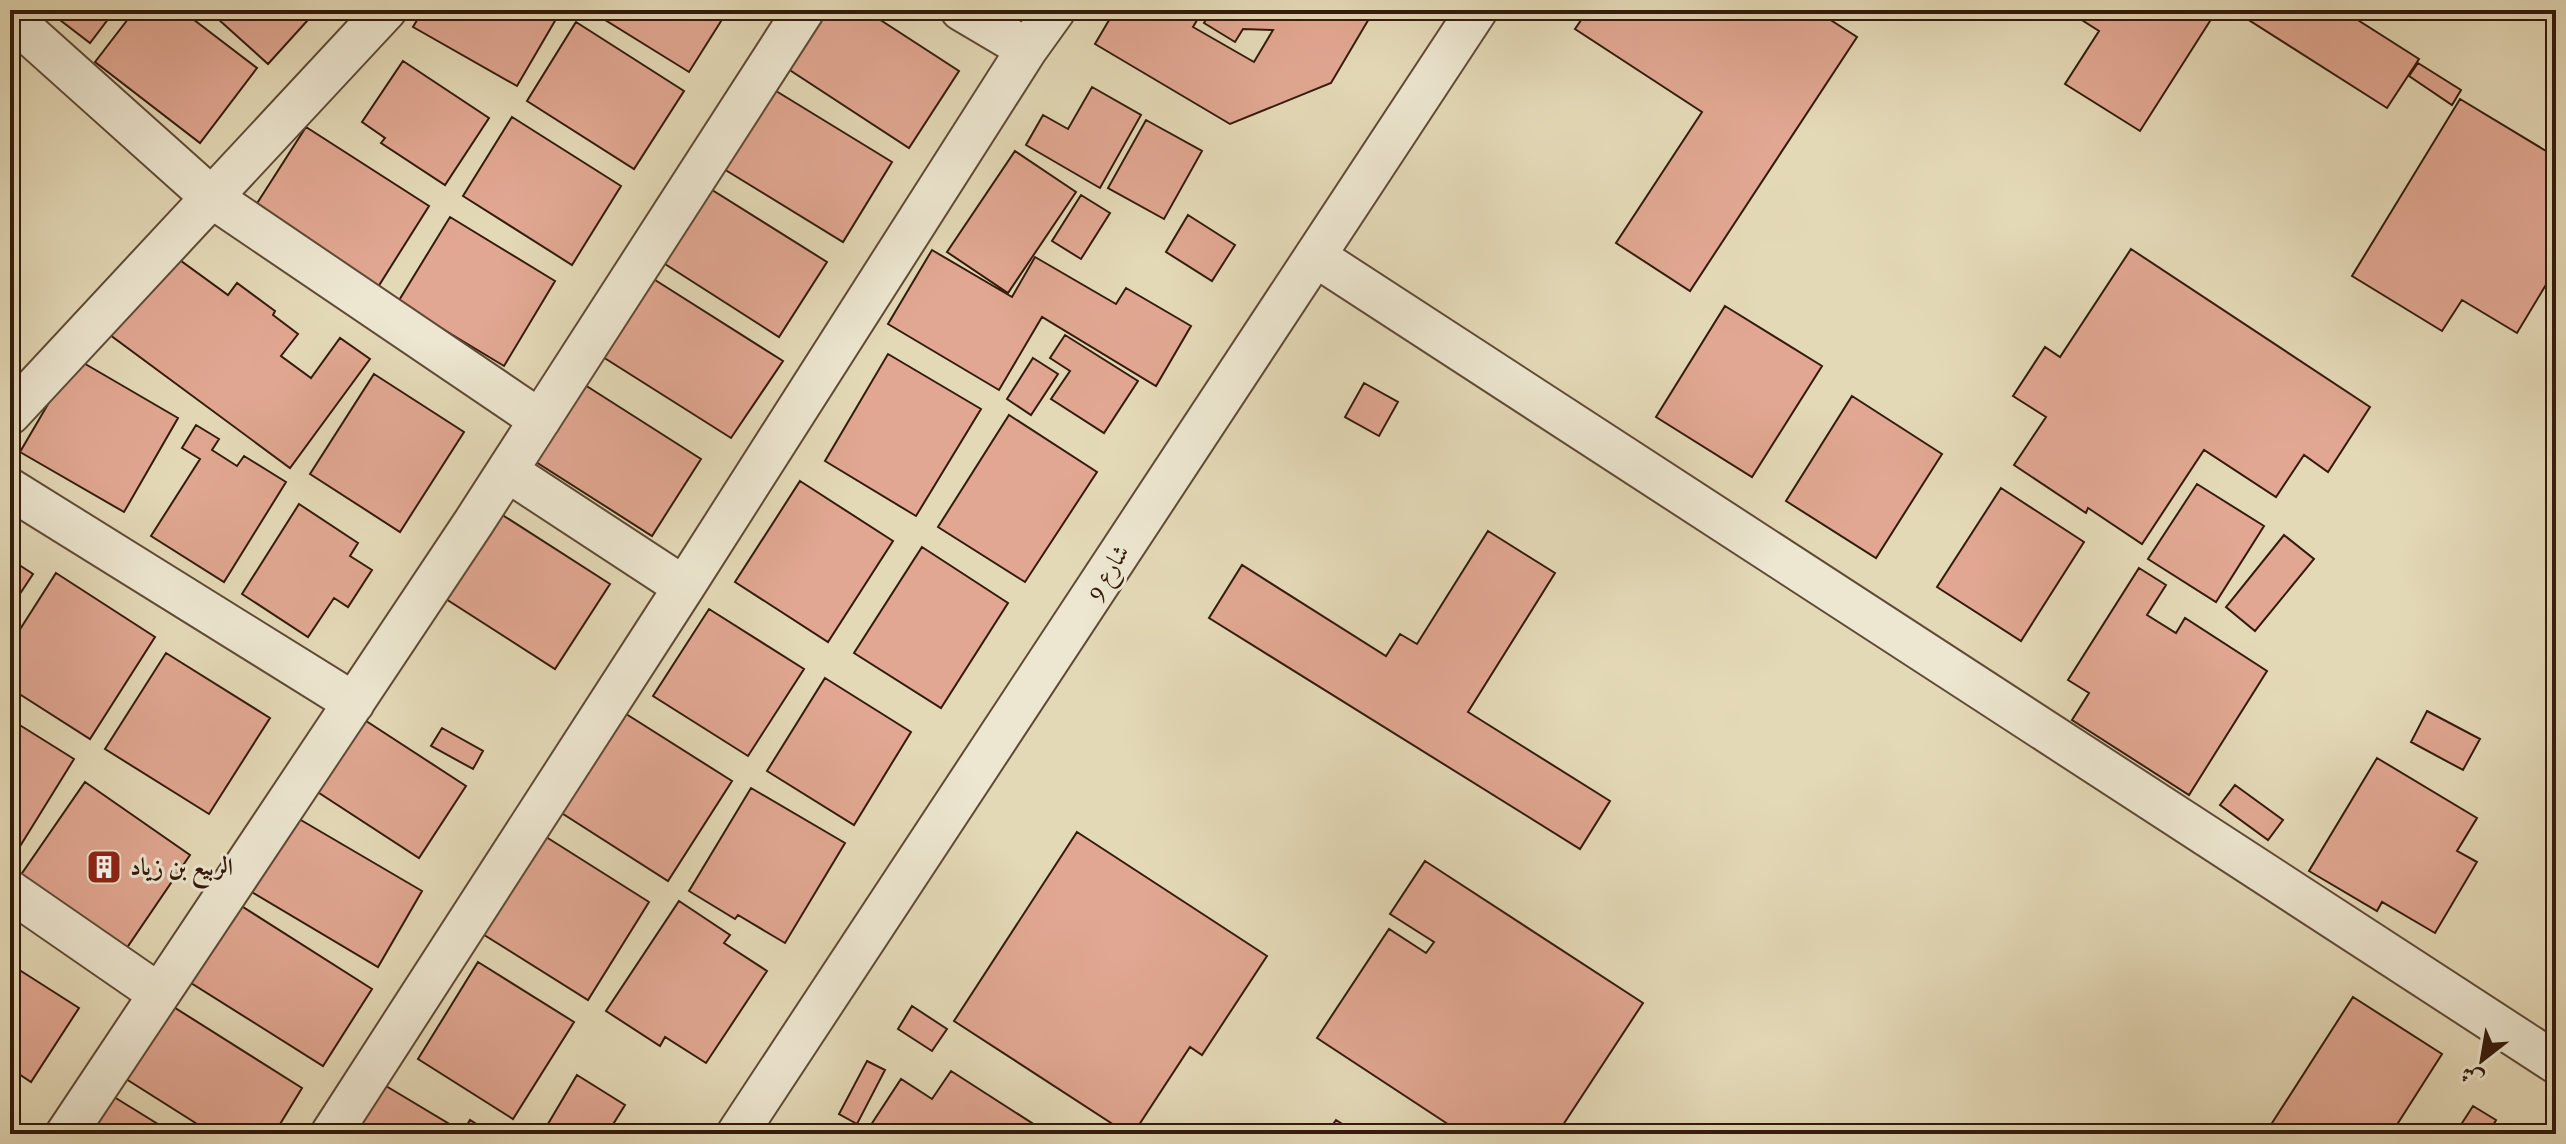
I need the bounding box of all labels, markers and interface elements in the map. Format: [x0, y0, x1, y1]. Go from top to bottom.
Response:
street label: شارع 9 [1078, 539, 1140, 608]
building icon: الربيع بن زياد [85, 848, 123, 886]
place label: الربيع بن زياد [130, 852, 233, 889]
north arrow [2442, 1020, 2522, 1100]
text: ش [2456, 1060, 2488, 1094]

